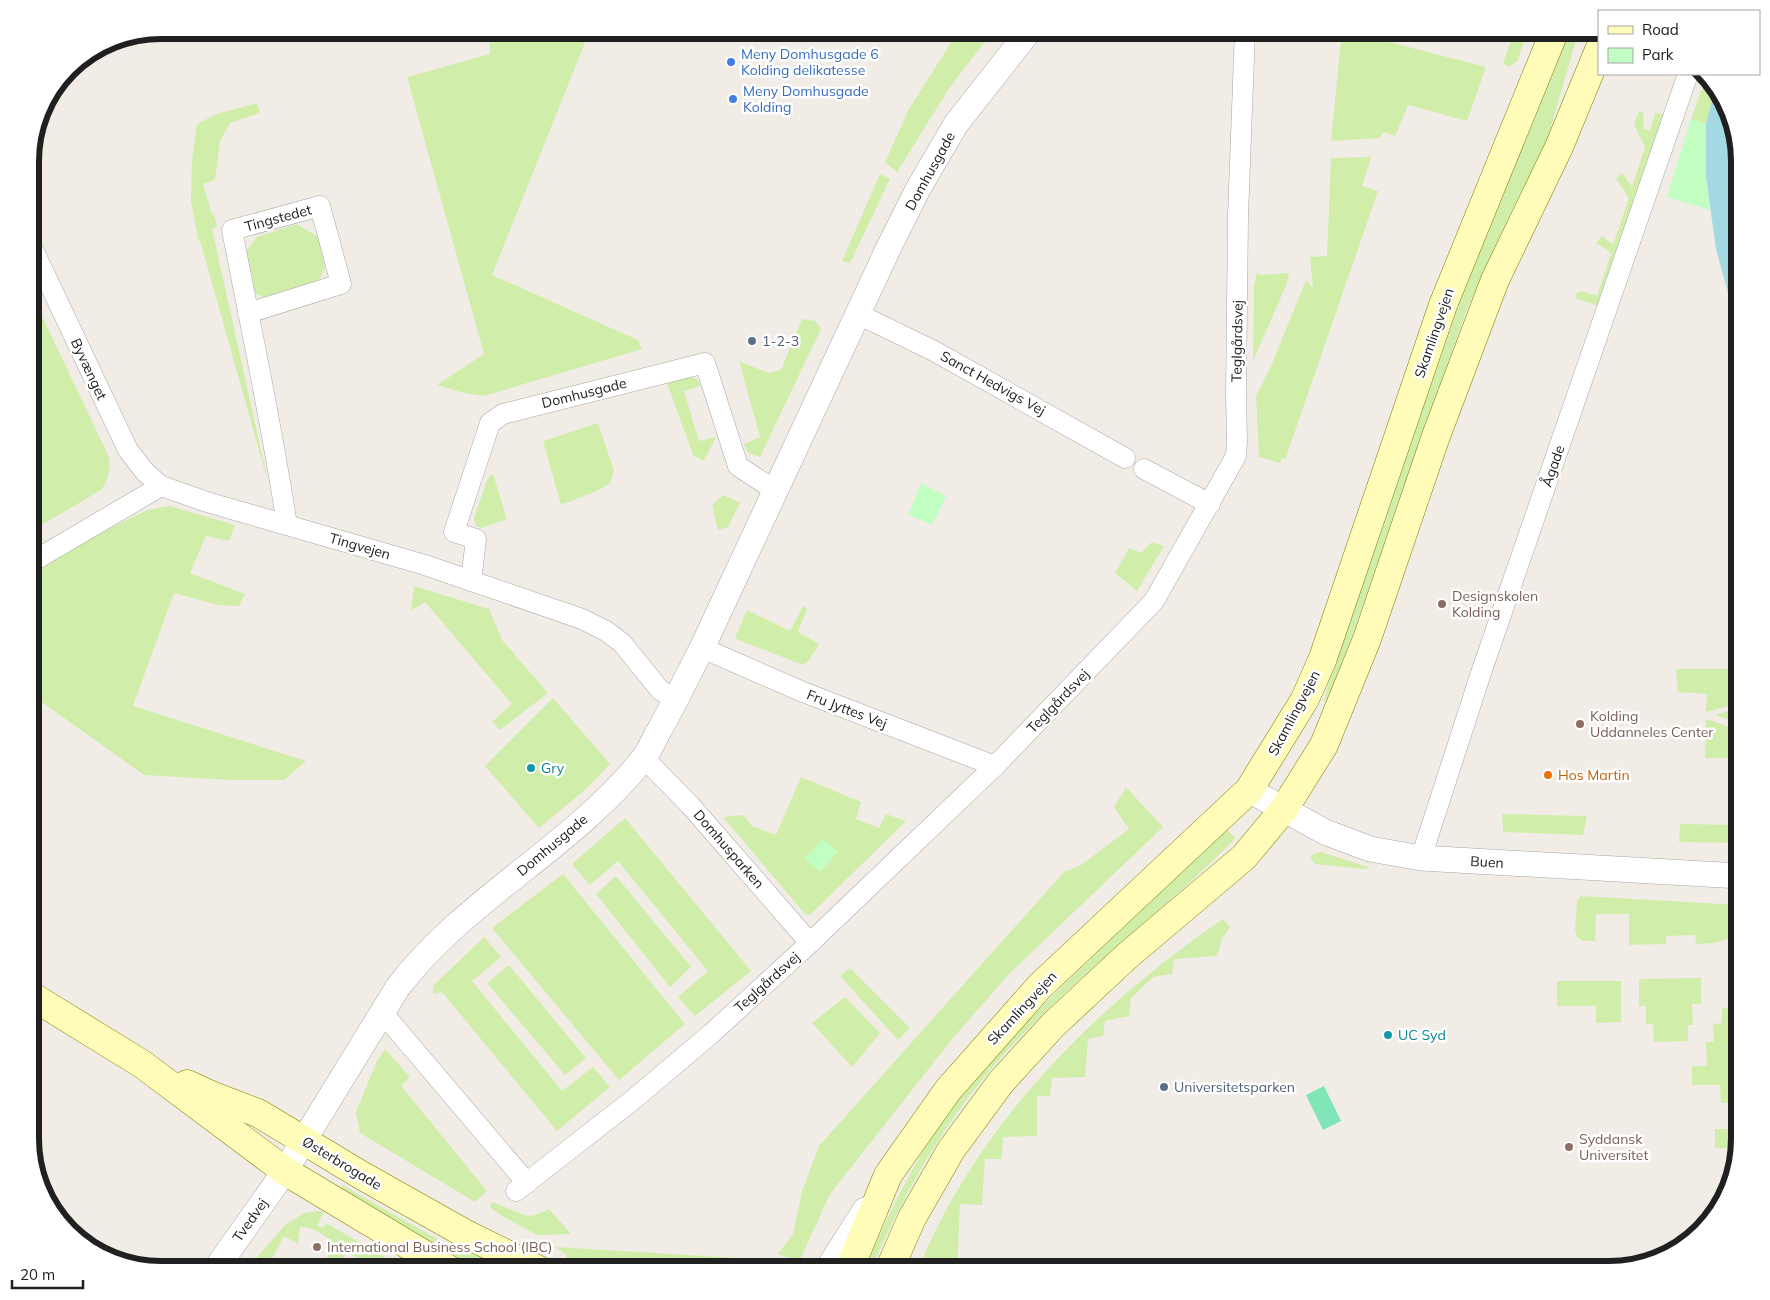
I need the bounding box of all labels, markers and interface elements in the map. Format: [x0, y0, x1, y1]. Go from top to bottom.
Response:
legend [1598, 10, 1760, 75]
text: Road [1642, 20, 1679, 39]
place label: Meny Domhusgade 6 Kolding delikatesse [741, 45, 879, 79]
text: Park [1642, 45, 1674, 64]
marker: Meny Domhusgade 6 Kolding delikatesse [725, 56, 737, 68]
place label: Meny Domhusgade Kolding [743, 82, 869, 116]
marker: Meny Domhusgade Kolding [727, 93, 739, 105]
street label: Domhusgade [901, 129, 959, 213]
street label: Tingstedet [243, 200, 314, 236]
street label: Skamlingvejen [1410, 286, 1458, 380]
street label: Teglgårdsvej [1227, 300, 1247, 382]
place label: 1-2-3 [762, 332, 799, 350]
street label: Byvænget [67, 335, 111, 403]
marker: 1-2-3 [746, 335, 758, 347]
street label: Sanct Hedvigs Vej [937, 347, 1049, 419]
street label: Domhusgade [540, 374, 628, 412]
street label: Ågade [1537, 443, 1569, 489]
street label: Tingvejen [327, 529, 393, 563]
place label: Designskolen Kolding [1452, 587, 1538, 621]
marker: Designskolen Kolding [1436, 598, 1448, 610]
street label: Teglgårdsvej [1023, 665, 1093, 737]
street label: Skamlingvejen [1264, 667, 1324, 759]
street label: Fru Jyttes Vej [804, 685, 890, 733]
place label: Kolding Uddanneles Center [1590, 707, 1714, 741]
marker: Kolding Uddanneles Center [1574, 718, 1586, 730]
place label: Gry [541, 759, 565, 777]
marker: Gry [525, 762, 537, 774]
place label: Hos Martin [1558, 766, 1630, 784]
marker: Hos Martin [1542, 769, 1554, 781]
street label: Domhusparken [690, 806, 768, 892]
street label: Domhusgade [513, 810, 591, 880]
street label: Buen [1470, 852, 1504, 872]
street label: Teglgårdsvej [730, 948, 804, 1016]
street label: Skamlingvejen [983, 967, 1061, 1049]
place label: UC Syd [1398, 1026, 1446, 1044]
marker: UC Syd [1382, 1029, 1394, 1041]
place label: Universitetsparken [1174, 1078, 1295, 1096]
marker: Universitetsparken [1158, 1081, 1170, 1093]
place label: Syddansk Universitet [1579, 1130, 1648, 1164]
street label: Østerbrogade [299, 1132, 385, 1194]
marker: Syddansk Universitet [1563, 1141, 1575, 1153]
street label: Tvedvej [229, 1195, 271, 1245]
place label: International Business School (IBC) [327, 1238, 552, 1256]
marker: International Business School (IBC) [311, 1241, 323, 1253]
scale bar [12, 1258, 84, 1290]
text: 20 m [20, 1265, 55, 1284]

